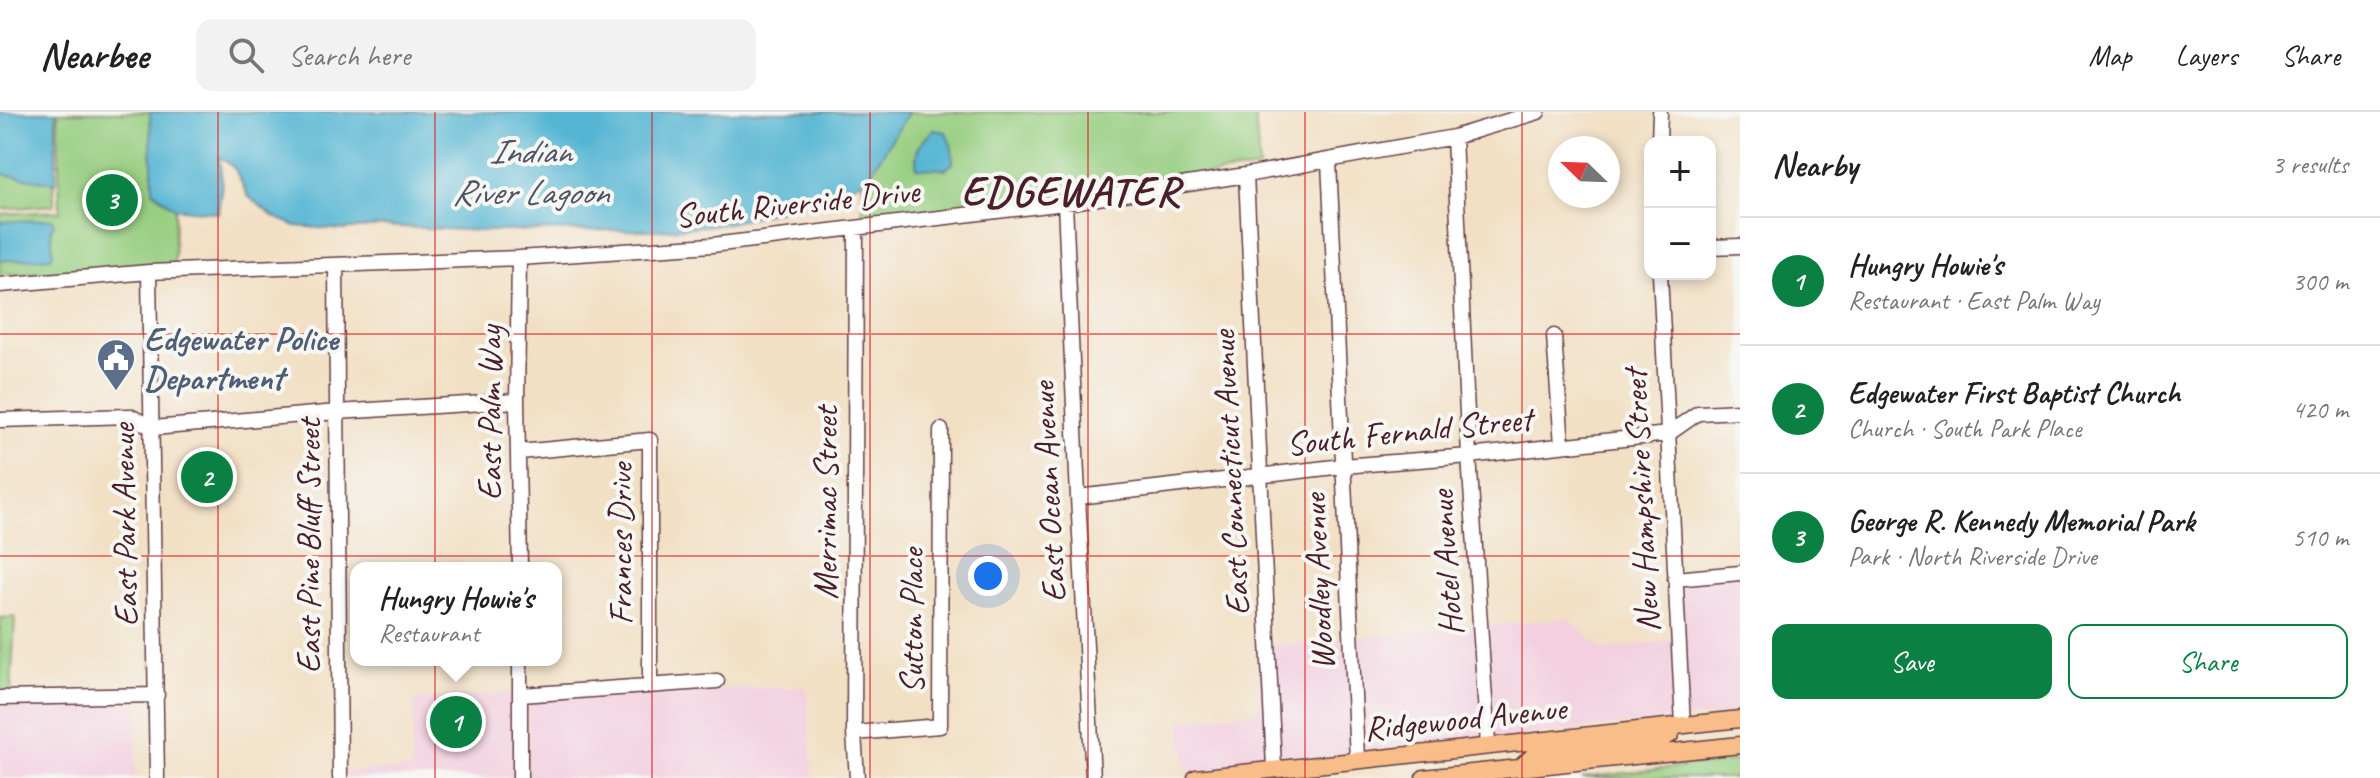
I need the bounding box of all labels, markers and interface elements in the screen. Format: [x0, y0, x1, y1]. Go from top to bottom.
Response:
search box [196, 19, 756, 91]
text: Nearbee [40, 32, 148, 79]
icon: search [224, 33, 268, 77]
text: Search here [288, 36, 410, 74]
text: Map [2089, 38, 2132, 73]
text: Layers [2176, 38, 2237, 73]
text: Share [2281, 38, 2340, 73]
water label: Indian River Lagoon [452, 128, 611, 215]
north arrow [1548, 136, 1620, 208]
map controls [1644, 136, 1716, 280]
button: + [1644, 136, 1716, 208]
text: Nearby [1772, 143, 1858, 186]
text: 3 results [2272, 148, 2348, 181]
district label: EDGEWATER [961, 165, 1185, 218]
street label: South Riverside Drive [673, 169, 923, 237]
pin: 3 [86, 170, 138, 230]
button: − [1644, 208, 1716, 280]
text: Hungry Howie's [1848, 246, 2003, 284]
text: 1 [1792, 265, 1804, 298]
text: 300 m [2292, 265, 2348, 298]
text: Restaurant · East Palm Way [1848, 284, 2100, 317]
place label: Edgewater Police Department [144, 317, 340, 399]
street label: East Palm Way [468, 323, 511, 500]
street label: East Connecticut Avenue [1201, 327, 1259, 617]
public building icon: Edgewater Police Department [95, 337, 137, 392]
street label: New Hampshire Street [1612, 364, 1669, 633]
text: Edgewater First Baptist Church [1848, 374, 2180, 412]
street label: East Ocean Avenue [1021, 379, 1075, 603]
text: 2 [1792, 393, 1804, 426]
text: 420 m [2292, 393, 2348, 426]
street label: South Fernald Street [1284, 396, 1538, 465]
street label: Merrimac Street [804, 403, 847, 600]
text: Church · South Park Place [1848, 412, 2081, 445]
street label: East Pine Bluff Street [287, 415, 330, 673]
street label: East Park Avenue [101, 421, 147, 627]
pin: 2 [181, 447, 233, 507]
street label: Frances Drive [599, 460, 642, 625]
street label: Hotel Avenue [1419, 487, 1473, 637]
street label: Woodley Avenue [1292, 491, 1344, 671]
text: George R. Kennedy Memorial Park [1848, 502, 2195, 540]
text: 3 [1792, 521, 1804, 554]
text: 510 m [2292, 521, 2348, 554]
text: Park · North Riverside Drive [1848, 540, 2097, 573]
street label: Sutton Place [890, 545, 933, 694]
your location [968, 556, 1008, 596]
popup [350, 562, 562, 666]
text: Hungry Howie's [379, 579, 533, 617]
text: Restaurant [379, 617, 479, 650]
button: Save [1772, 624, 2052, 699]
button: Share [2068, 624, 2348, 699]
street label: Ridgewood Avenue [1362, 686, 1571, 750]
pin: 1 [430, 692, 482, 752]

